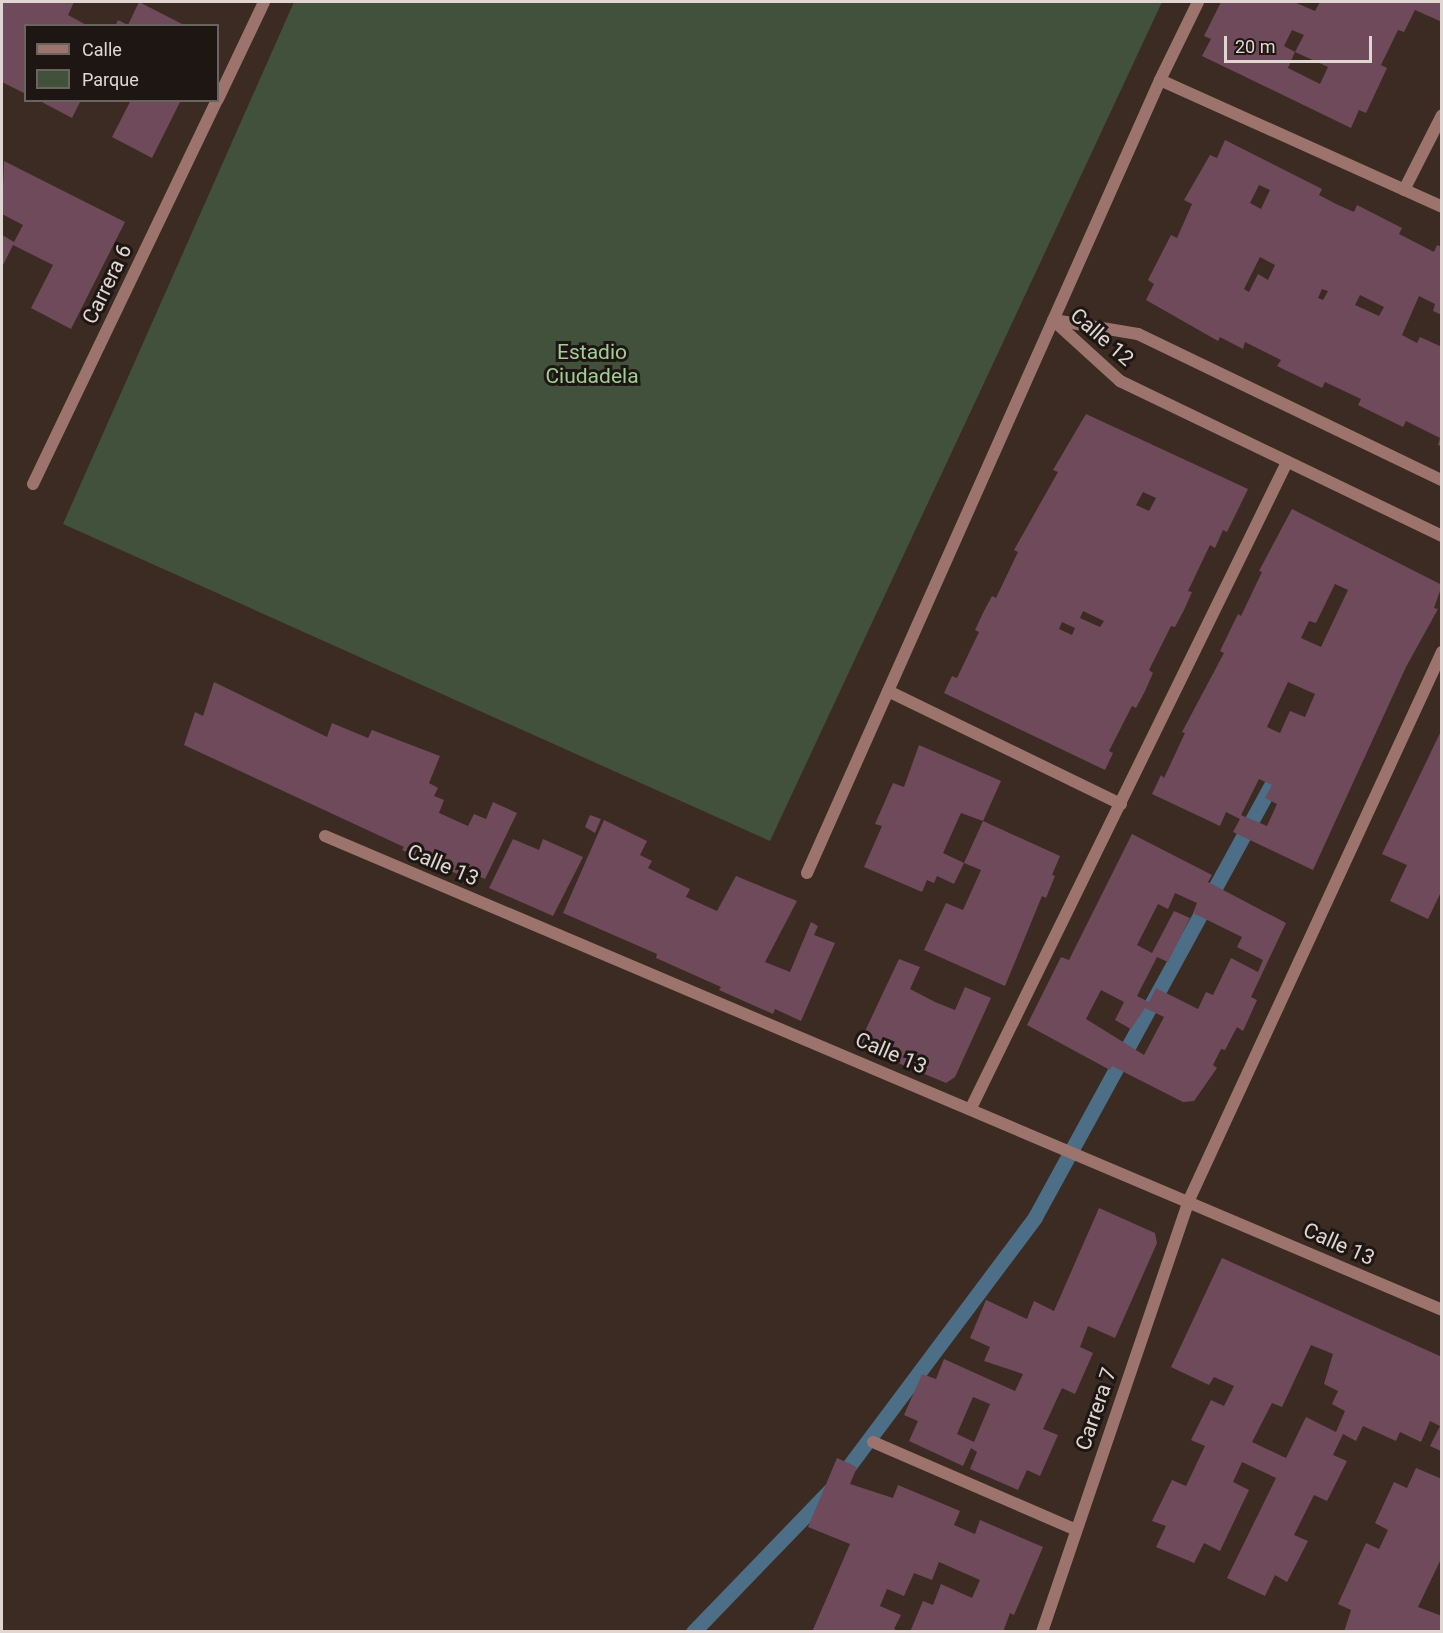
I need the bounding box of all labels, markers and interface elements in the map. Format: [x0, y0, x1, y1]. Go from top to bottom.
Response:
legend [24, 24, 219, 102]
scale bar [1227, 24, 1376, 62]
text: 20 m [1235, 36, 1275, 57]
text: Calle [82, 39, 122, 60]
text: Parque [82, 69, 139, 90]
street label: Carrera 6 [77, 240, 137, 328]
street label: Calle 12 [1065, 303, 1139, 371]
park label: Estadio Ciudadela [545, 339, 639, 389]
street label: Calle 13 [403, 839, 483, 891]
street label: Calle 13 [851, 1027, 931, 1079]
street label: Calle 13 [1300, 1217, 1378, 1271]
street label: Carrera 7 [1070, 1365, 1122, 1453]

